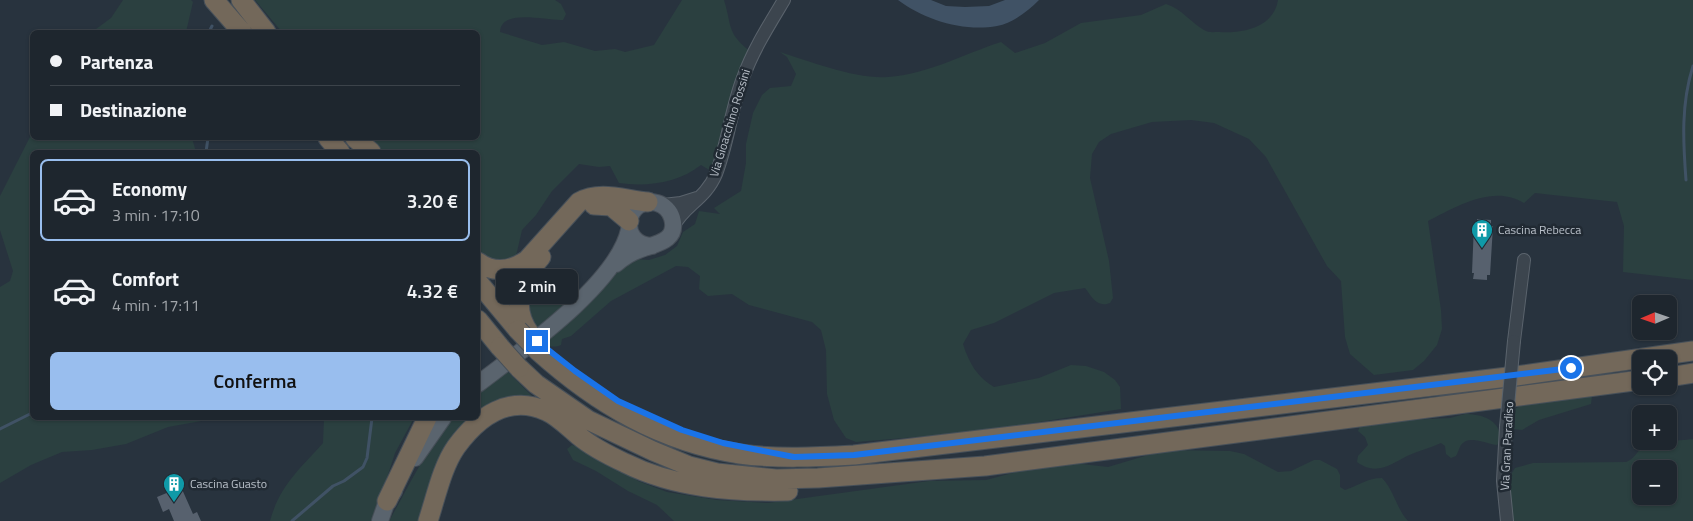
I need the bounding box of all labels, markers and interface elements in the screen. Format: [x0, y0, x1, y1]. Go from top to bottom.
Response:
text: Partenza [80, 47, 153, 76]
street label: Via Gioacchino Rossini [704, 67, 755, 179]
text: Destinazione [80, 95, 187, 124]
text: Economy [112, 174, 187, 203]
icon: car [52, 178, 97, 223]
text: 3.20 € [407, 186, 458, 215]
text: 3 min · 17:10 [112, 203, 200, 227]
building icon: Cascina Rebecca [1470, 218, 1494, 249]
place label: Cascina Rebecca [1498, 220, 1581, 239]
text: Comfort [112, 264, 179, 293]
icon: car [52, 268, 97, 313]
callout: 2 min [496, 268, 578, 304]
text: 2 min [518, 274, 556, 298]
text: 4.32 € [407, 276, 458, 305]
text: 4 min · 17:11 [112, 293, 200, 317]
north arrow [1632, 295, 1678, 340]
map controls [1632, 295, 1677, 505]
route end [526, 330, 548, 352]
button: locate [1632, 350, 1677, 395]
button: Conferma [50, 352, 460, 410]
route start [1560, 357, 1582, 379]
street label: Via Gran Paradiso [1495, 401, 1518, 491]
button: + [1632, 405, 1677, 450]
button: − [1632, 460, 1677, 505]
building icon: Cascina Guasto [162, 472, 186, 503]
place label: Cascina Guasto [190, 474, 267, 493]

